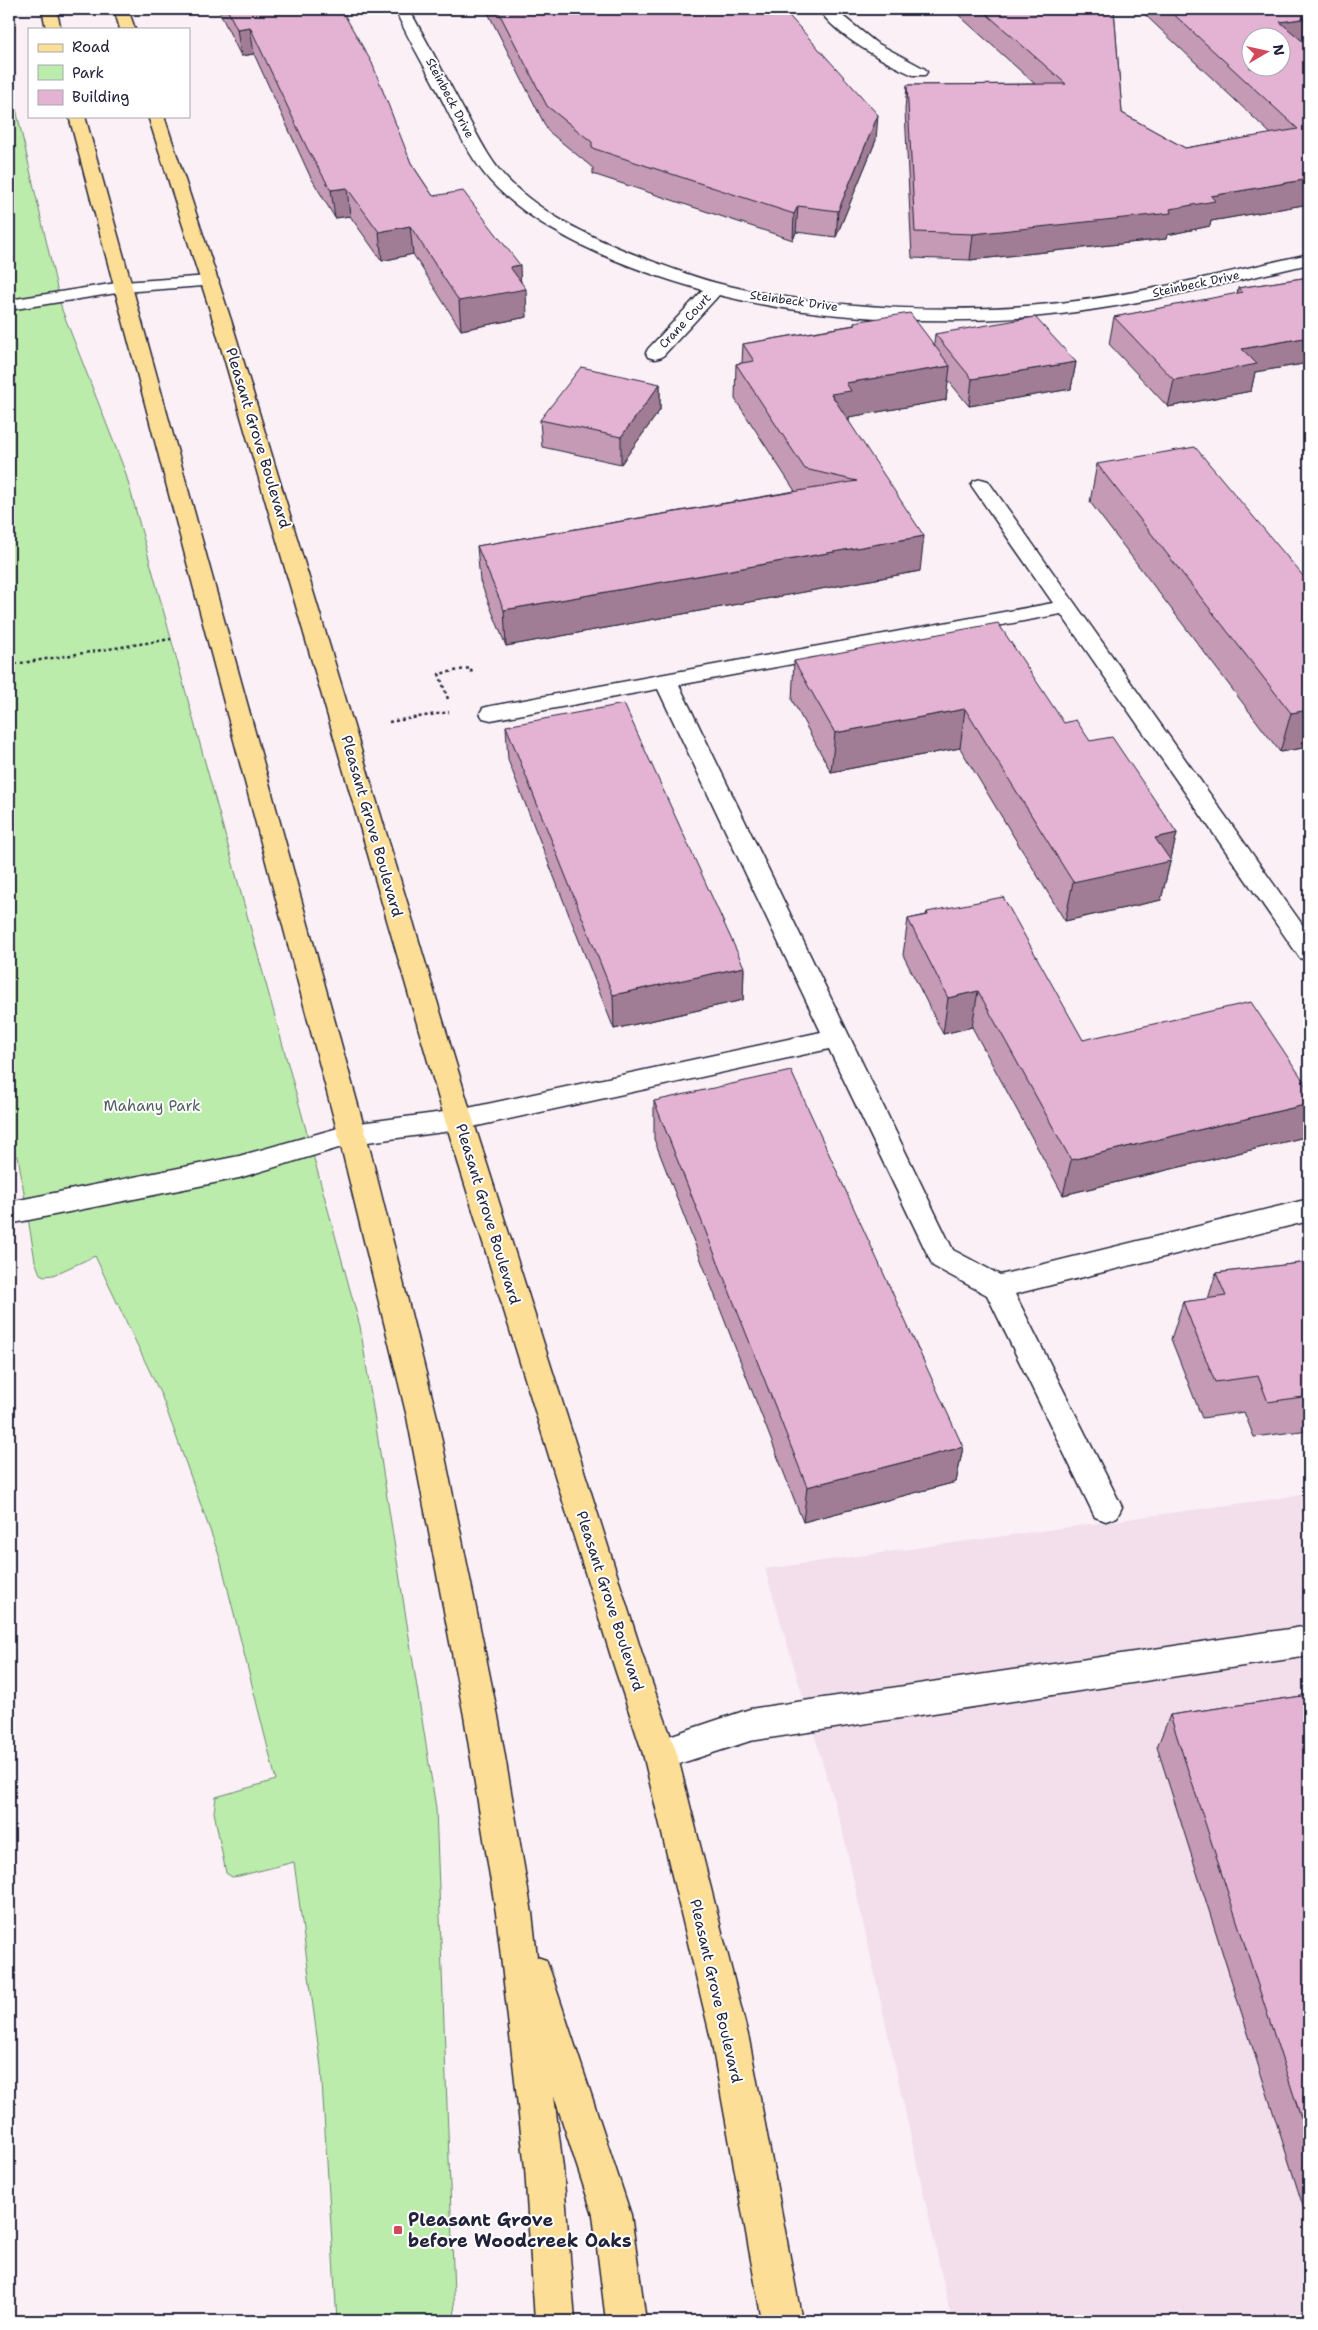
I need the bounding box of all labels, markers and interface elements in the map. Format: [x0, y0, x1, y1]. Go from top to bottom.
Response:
legend [28, 28, 190, 118]
north arrow [1240, 28, 1290, 78]
text: Road [72, 37, 110, 57]
text: N [1269, 43, 1289, 57]
street label: Steinbeck Drive [422, 55, 478, 141]
text: Park [72, 63, 104, 83]
text: Building [72, 87, 129, 107]
street label: Steinbeck Drive [1151, 267, 1241, 301]
street label: Steinbeck Drive [749, 287, 839, 315]
street label: Crane Court [656, 290, 714, 352]
street label: Pleasant Grove Boulevard [221, 345, 295, 531]
street label: Pleasant Grove Boulevard [336, 733, 408, 920]
park label: Mahany Park [103, 1096, 201, 1116]
street label: Pleasant Grove Boulevard [451, 1121, 525, 1307]
street label: Pleasant Grove Boulevard [571, 1508, 649, 1694]
street label: Pleasant Grove Boulevard [685, 1897, 747, 2085]
place label: Pleasant Grove before Woodcreek Oaks [408, 2208, 631, 2253]
marker: Pleasant Grove before Woodcreek Oaks [392, 2224, 404, 2236]

